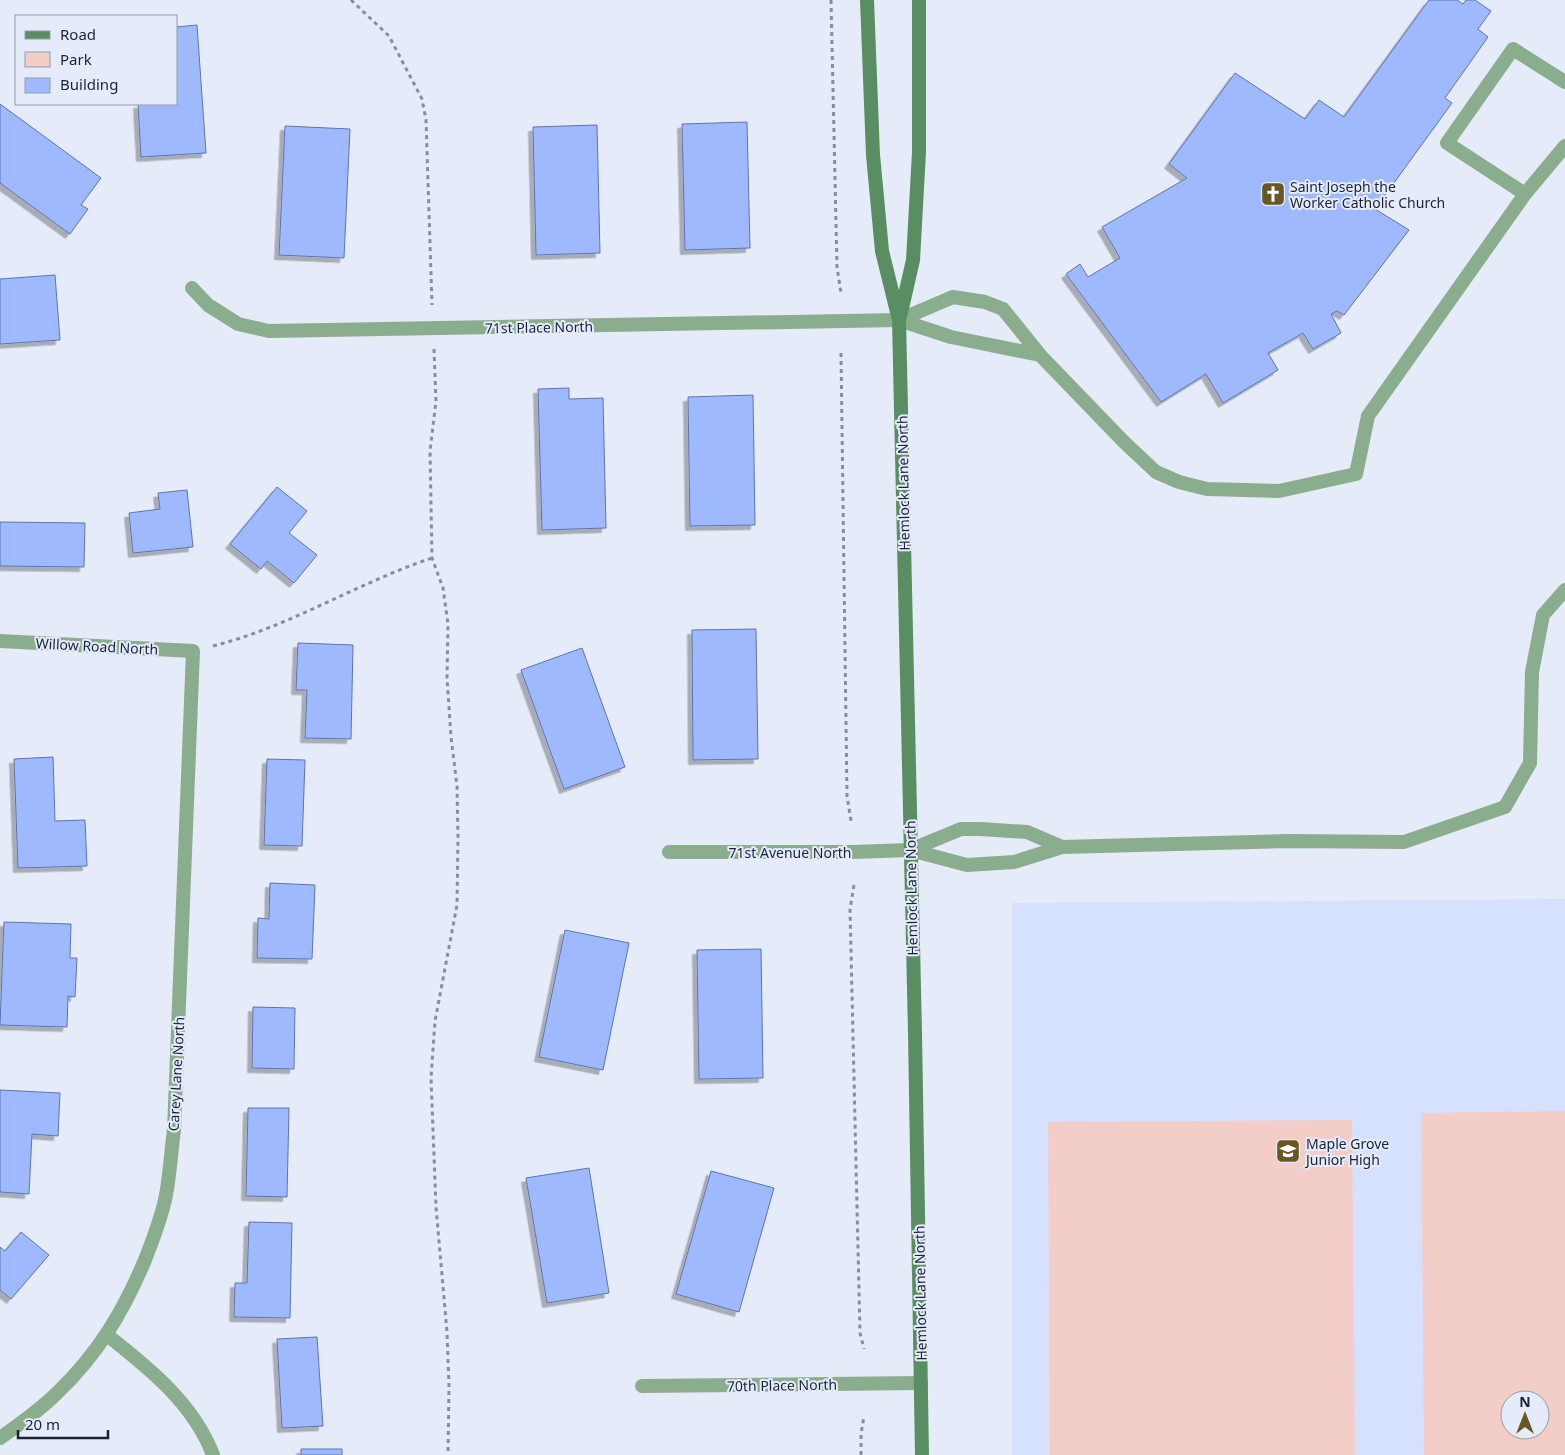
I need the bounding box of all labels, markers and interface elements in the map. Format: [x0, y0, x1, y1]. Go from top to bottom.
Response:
legend [15, 15, 178, 105]
text: Road [60, 24, 96, 44]
text: Park [60, 49, 92, 69]
text: Building [60, 74, 118, 94]
place label: Saint Joseph the Worker Catholic Church [1290, 177, 1445, 212]
church icon: Saint Joseph the Worker Catholic Church [1260, 181, 1286, 207]
street label: 71st Place North [485, 317, 593, 337]
street label: Hemlock Lane North [892, 415, 914, 551]
street label: Willow Road North [35, 633, 159, 659]
street label: Hemlock Lane North [900, 820, 922, 956]
street label: 71st Avenue North [729, 843, 851, 862]
street label: Carey Lane North [164, 1016, 188, 1132]
place label: Maple Grove Junior High [1304, 1134, 1389, 1169]
school or university icon: Maple Grove Junior High [1275, 1138, 1301, 1164]
street label: Hemlock Lane North [909, 1225, 931, 1361]
street label: 70th Place North [727, 1375, 837, 1395]
north arrow [1500, 1390, 1550, 1440]
text: N [1519, 1392, 1531, 1411]
scale bar [18, 1408, 108, 1440]
text: 20 m [25, 1414, 60, 1434]

